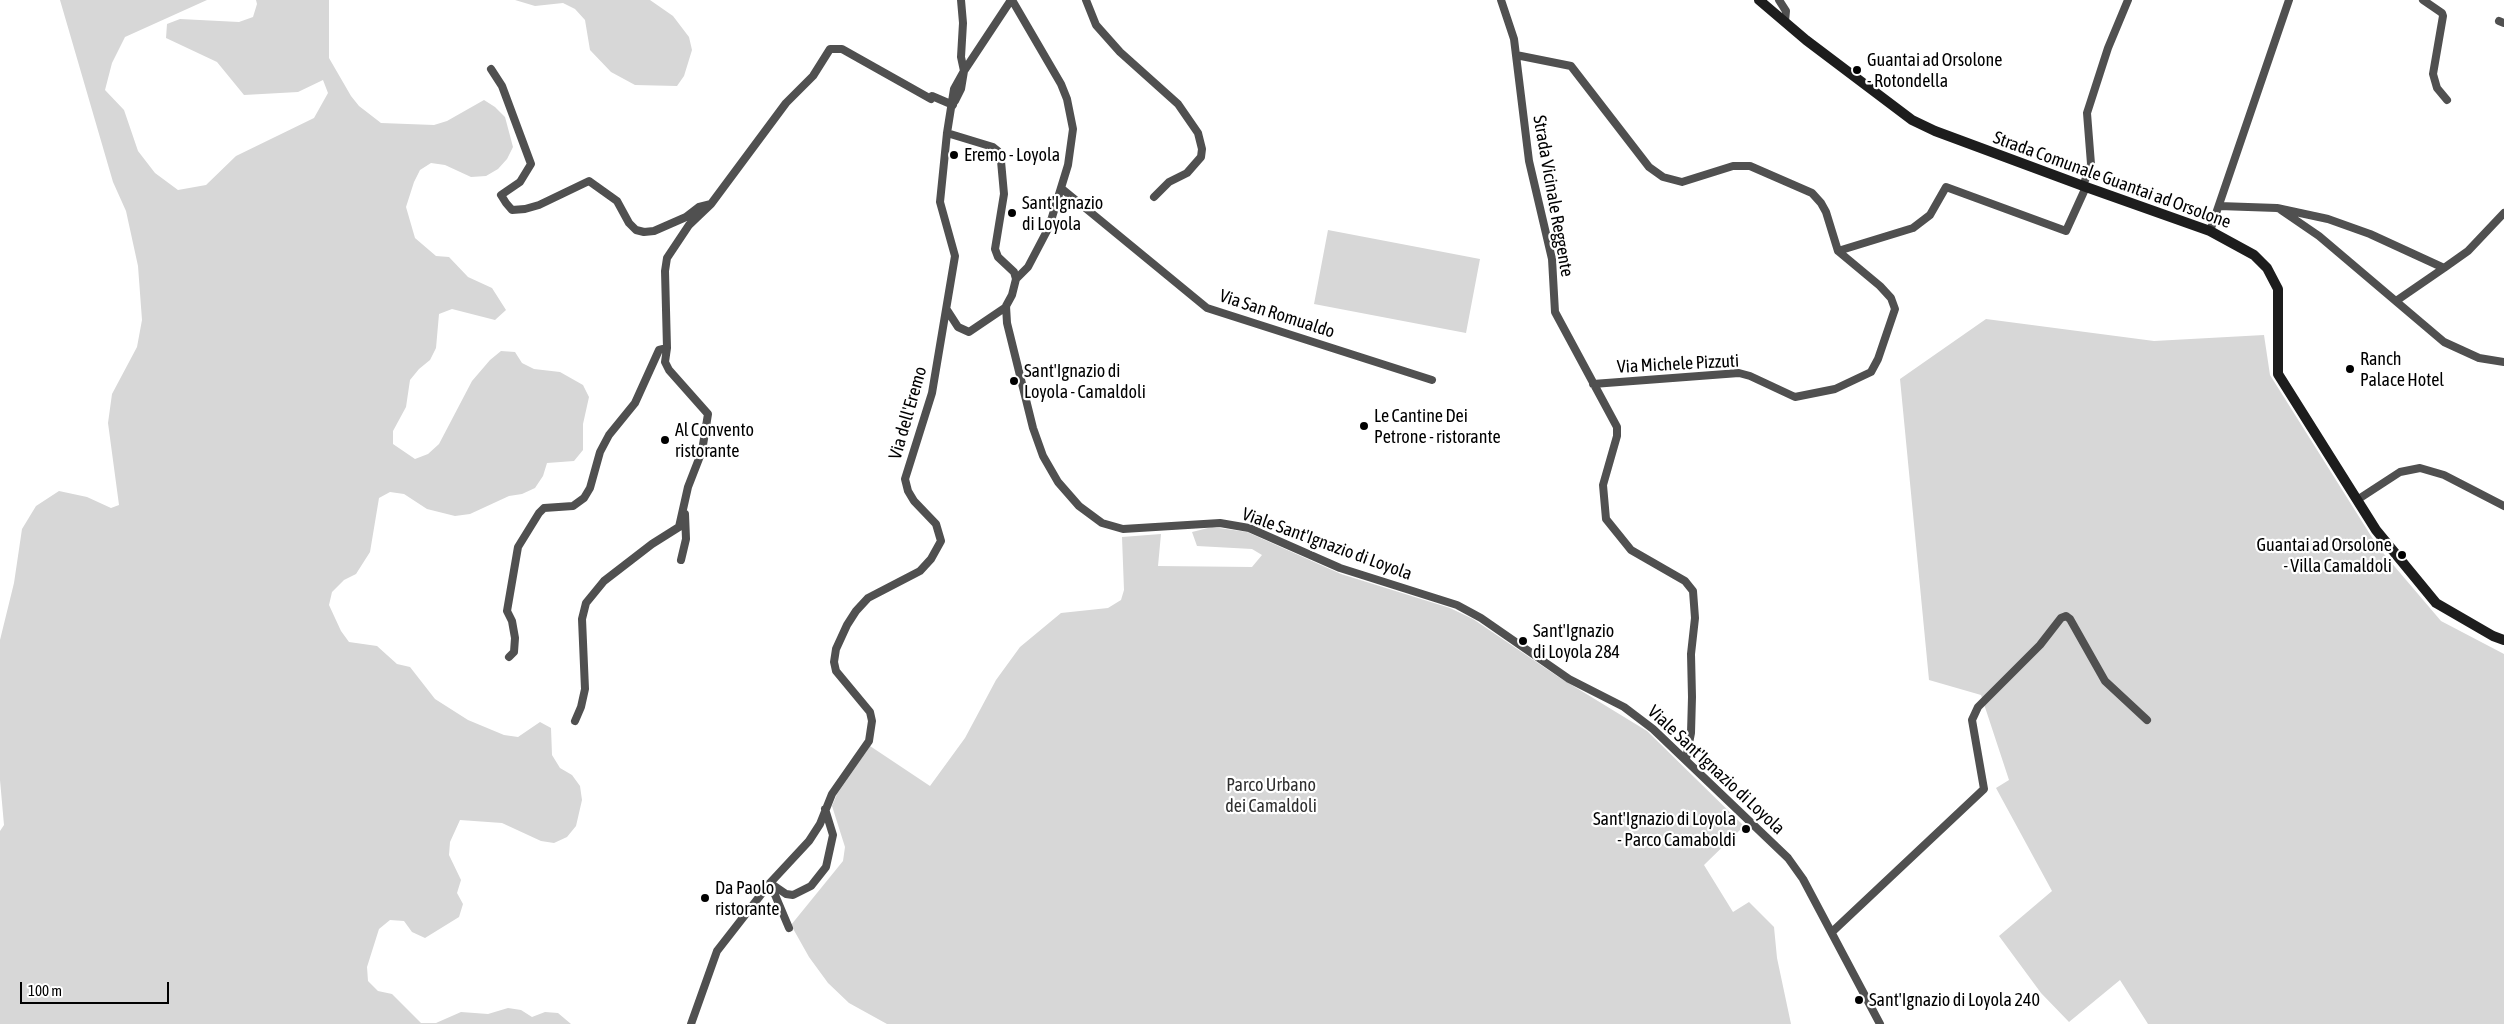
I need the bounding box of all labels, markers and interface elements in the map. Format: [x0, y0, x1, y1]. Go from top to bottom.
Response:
place label: Guantai ad Orsolone - Rotondella [1867, 49, 2002, 92]
marker: Guantai ad Orsolone - Rotondella [1851, 64, 1863, 76]
street label: Strada Vicinale Reggente [1528, 114, 1578, 278]
street label: Strada Comunale Guantai ad Orsolone [1990, 127, 2234, 233]
place label: Eremo - Loyola [964, 144, 1060, 166]
marker: Eremo - Loyola [948, 149, 960, 161]
place label: Sant'Ignazio di Loyola [1022, 192, 1103, 234]
marker: Sant'Ignazio di Loyola [1006, 207, 1018, 219]
street label: Via San Romualdo [1217, 285, 1337, 343]
place label: Ranch Palace Hotel [2360, 348, 2444, 390]
street label: Via Michele Pizzuti [1616, 350, 1740, 378]
place label: Sant'Ignazio di Loyola - Camaldoli [1024, 360, 1146, 402]
marker: Ranch Palace Hotel [2344, 363, 2356, 375]
street label: Via dell'Eremo [884, 364, 932, 462]
marker: Sant'Ignazio di Loyola - Camaldoli [1008, 375, 1020, 387]
place label: Le Cantine Dei Petrone - ristorante [1374, 405, 1501, 448]
place label: Al Convento ristorante [675, 419, 754, 462]
marker: Le Cantine Dei Petrone - ristorante [1358, 420, 1370, 432]
marker: Al Convento ristorante [659, 434, 671, 446]
street label: Viale Sant'Ignazio di Loyola [1239, 503, 1415, 585]
place label: Guantai ad Orsolone - Villa Camaldoli [2257, 534, 2392, 576]
marker: Guantai ad Orsolone - Villa Camaldoli [2396, 549, 2408, 561]
place label: Sant'Ignazio di Loyola 284 [1533, 620, 1620, 662]
marker: Sant'Ignazio di Loyola 284 [1517, 635, 1529, 647]
street label: Viale Sant'Ignazio di Loyola [1643, 701, 1789, 839]
park label: Parco Urbano dei Camaldoli [1225, 774, 1317, 816]
place label: Sant'Ignazio di Loyola - Parco Camaboldi [1593, 808, 1736, 851]
marker: Sant'Ignazio di Loyola - Parco Camaboldi [1740, 823, 1752, 835]
place label: Da Paolo ristorante [715, 877, 779, 920]
marker: Da Paolo ristorante [699, 892, 711, 904]
scale bar [22, 972, 171, 1004]
text: 100 m [28, 982, 62, 999]
place label: Sant'Ignazio di Loyola 240 [1869, 989, 2040, 1011]
marker: Sant'Ignazio di Loyola 240 [1853, 994, 1865, 1006]

